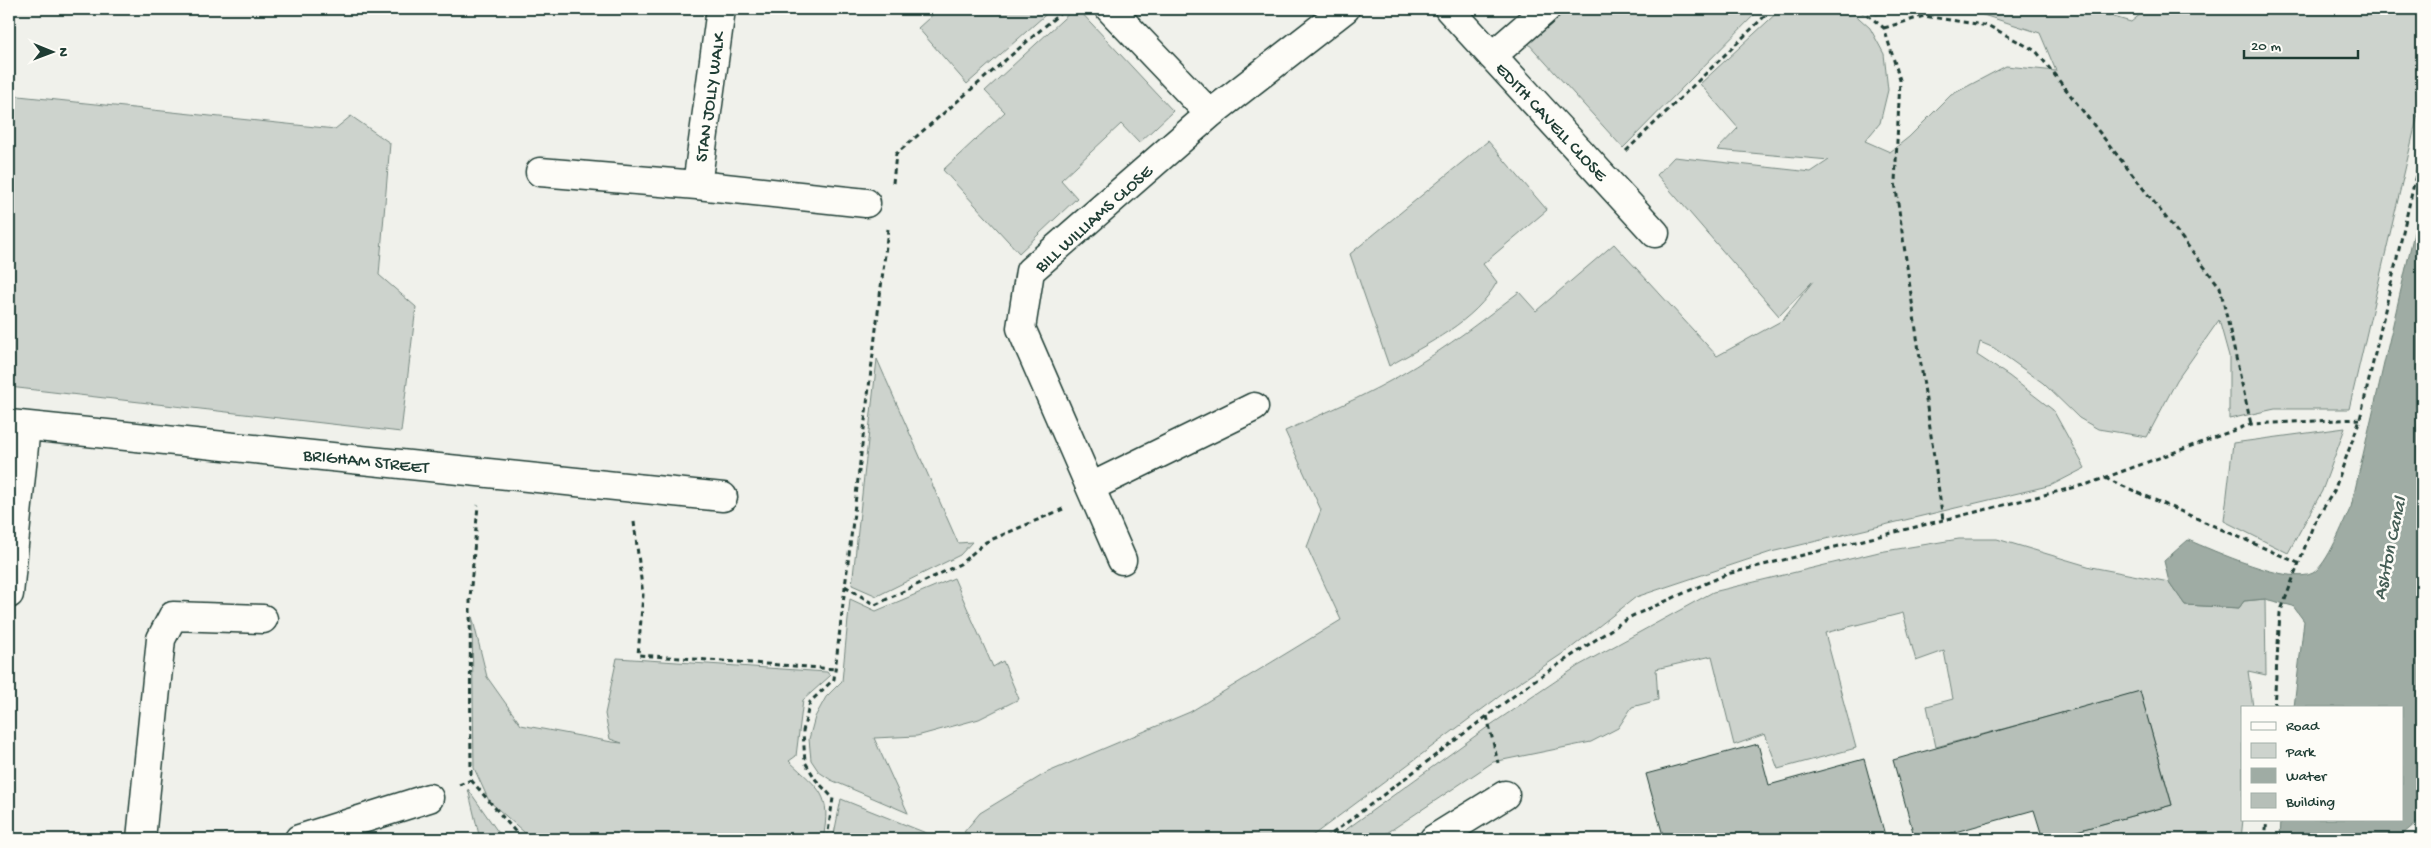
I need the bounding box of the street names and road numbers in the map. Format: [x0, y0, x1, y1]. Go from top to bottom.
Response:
street label: STAN JOLLY WALK [692, 29, 731, 163]
street label: EDITH CAVELL CLOSE [1490, 59, 1611, 187]
street label: BILL WILLIAMS CLOSE [1031, 161, 1158, 279]
street label: BRIGHAM STREET [301, 445, 431, 480]

